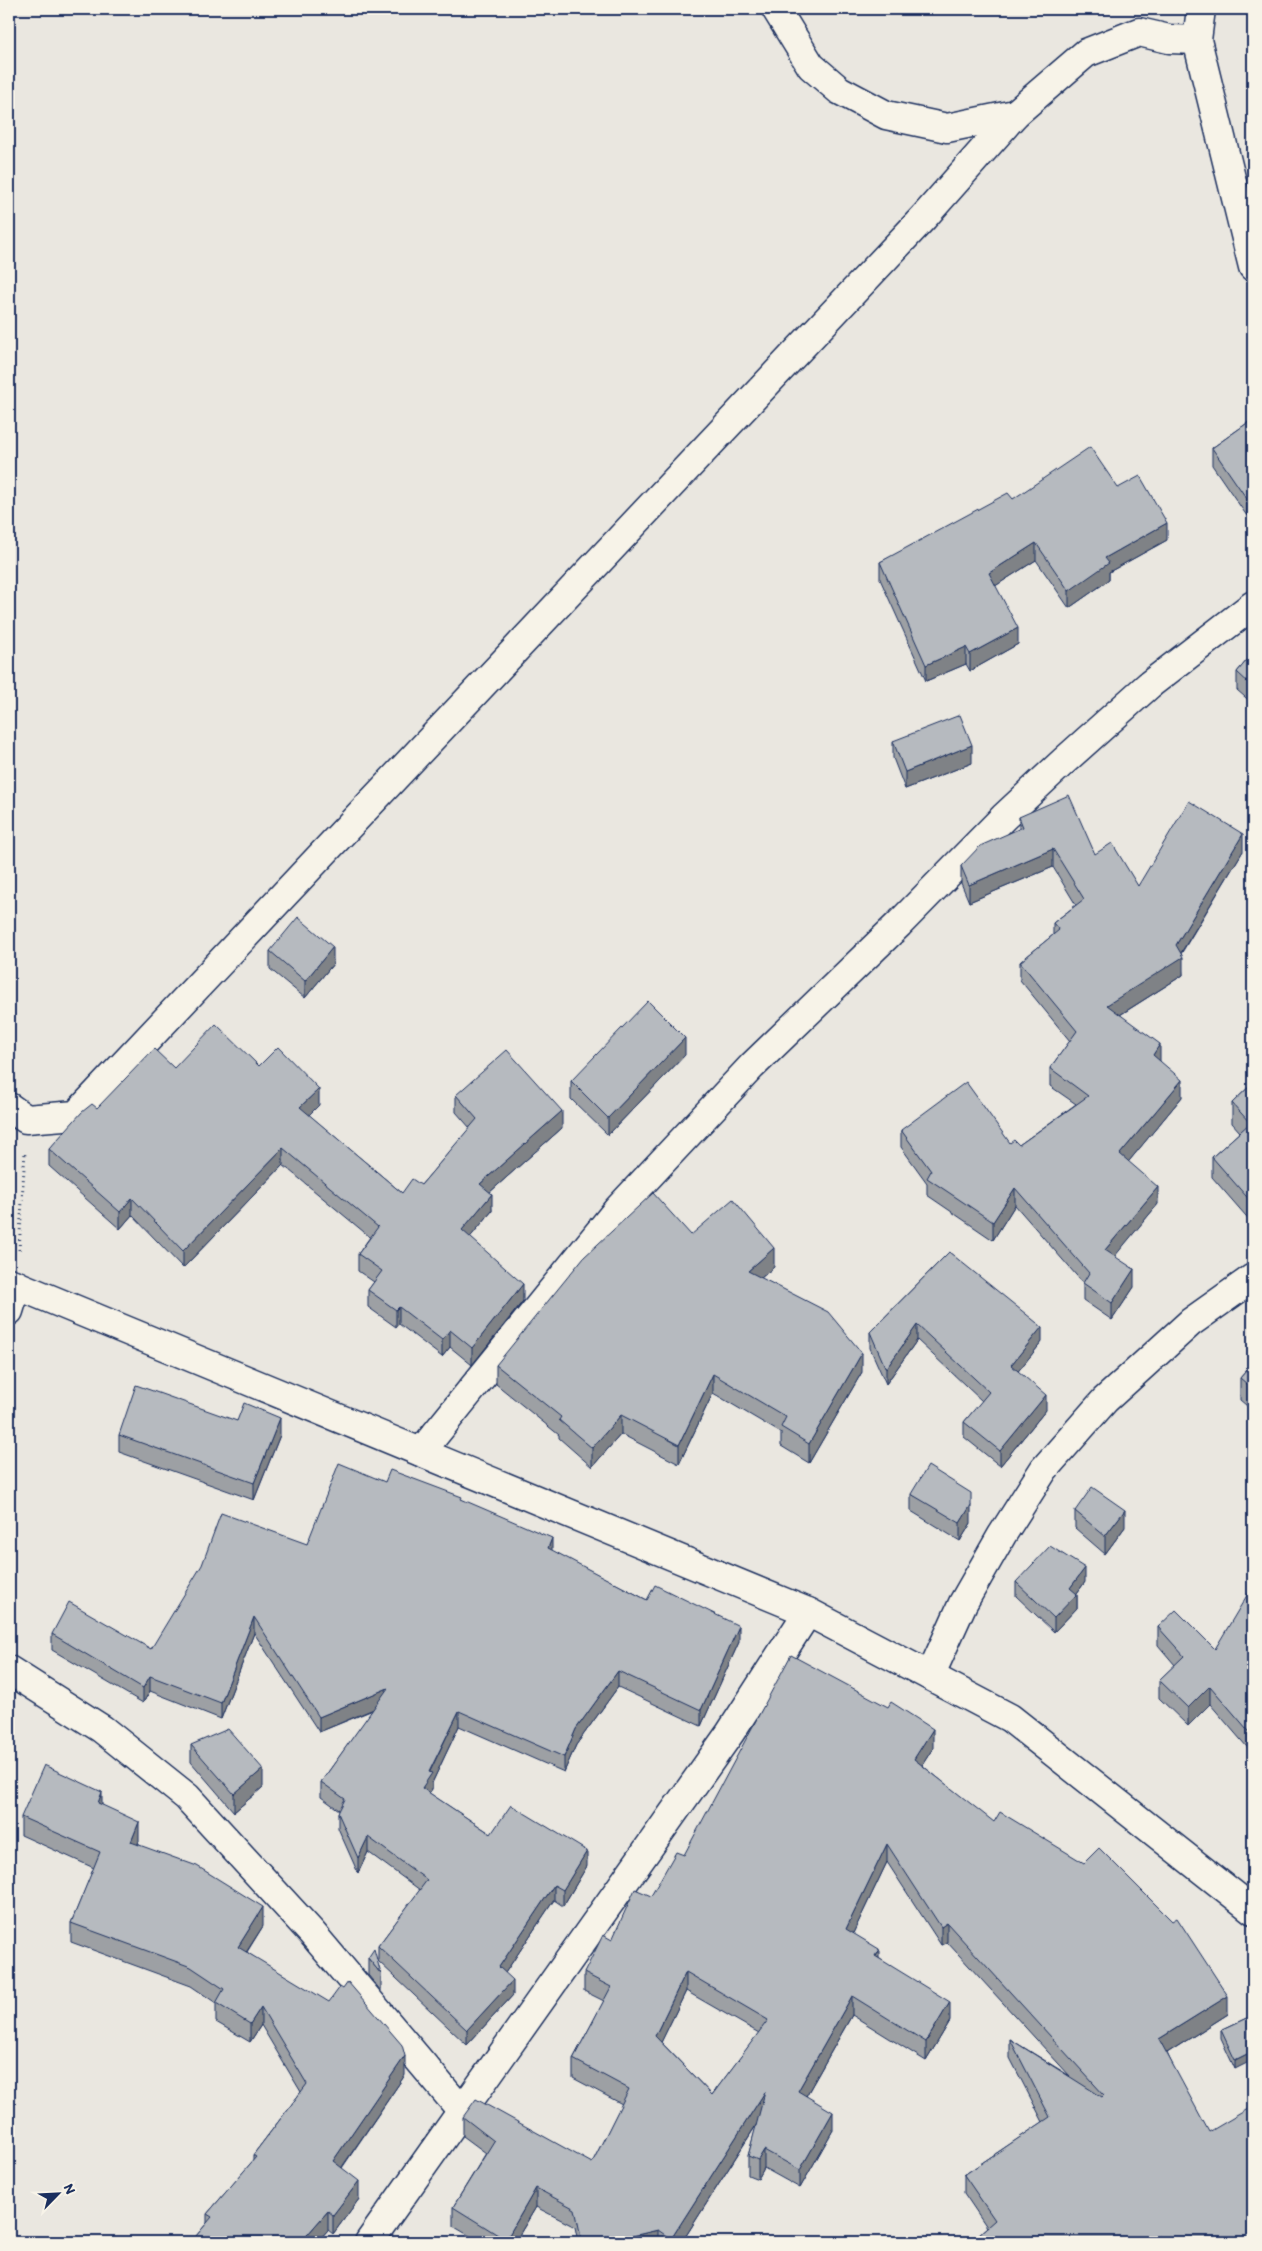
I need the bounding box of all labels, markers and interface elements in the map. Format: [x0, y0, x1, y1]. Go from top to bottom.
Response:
north arrow [32, 2168, 82, 2218]
text: N [60, 2181, 79, 2197]

